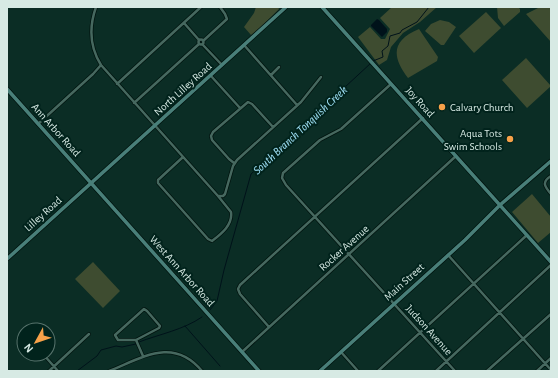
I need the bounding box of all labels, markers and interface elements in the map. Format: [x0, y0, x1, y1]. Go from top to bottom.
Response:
street label: North Lilley Road [152, 60, 214, 118]
water label: South Branch Tonquish Creek [251, 83, 350, 177]
street label: Joy Road [404, 85, 437, 120]
street label: Ann Arbor Road [29, 101, 83, 159]
marker: Calvary Church [437, 102, 447, 112]
place label: Calvary Church [450, 102, 514, 113]
place label: Aqua Tots Swim Schools [444, 128, 502, 152]
marker: Aqua Tots Swim Schools [505, 134, 515, 144]
street label: Lilley Road [22, 194, 64, 234]
street label: Rocker Avenue [317, 223, 371, 273]
street label: West Ann Arbor Road [147, 233, 217, 309]
street label: Main Street [382, 261, 427, 303]
street label: Judson Avenue [404, 303, 454, 357]
north arrow [16, 322, 56, 362]
text: N [22, 342, 35, 355]

